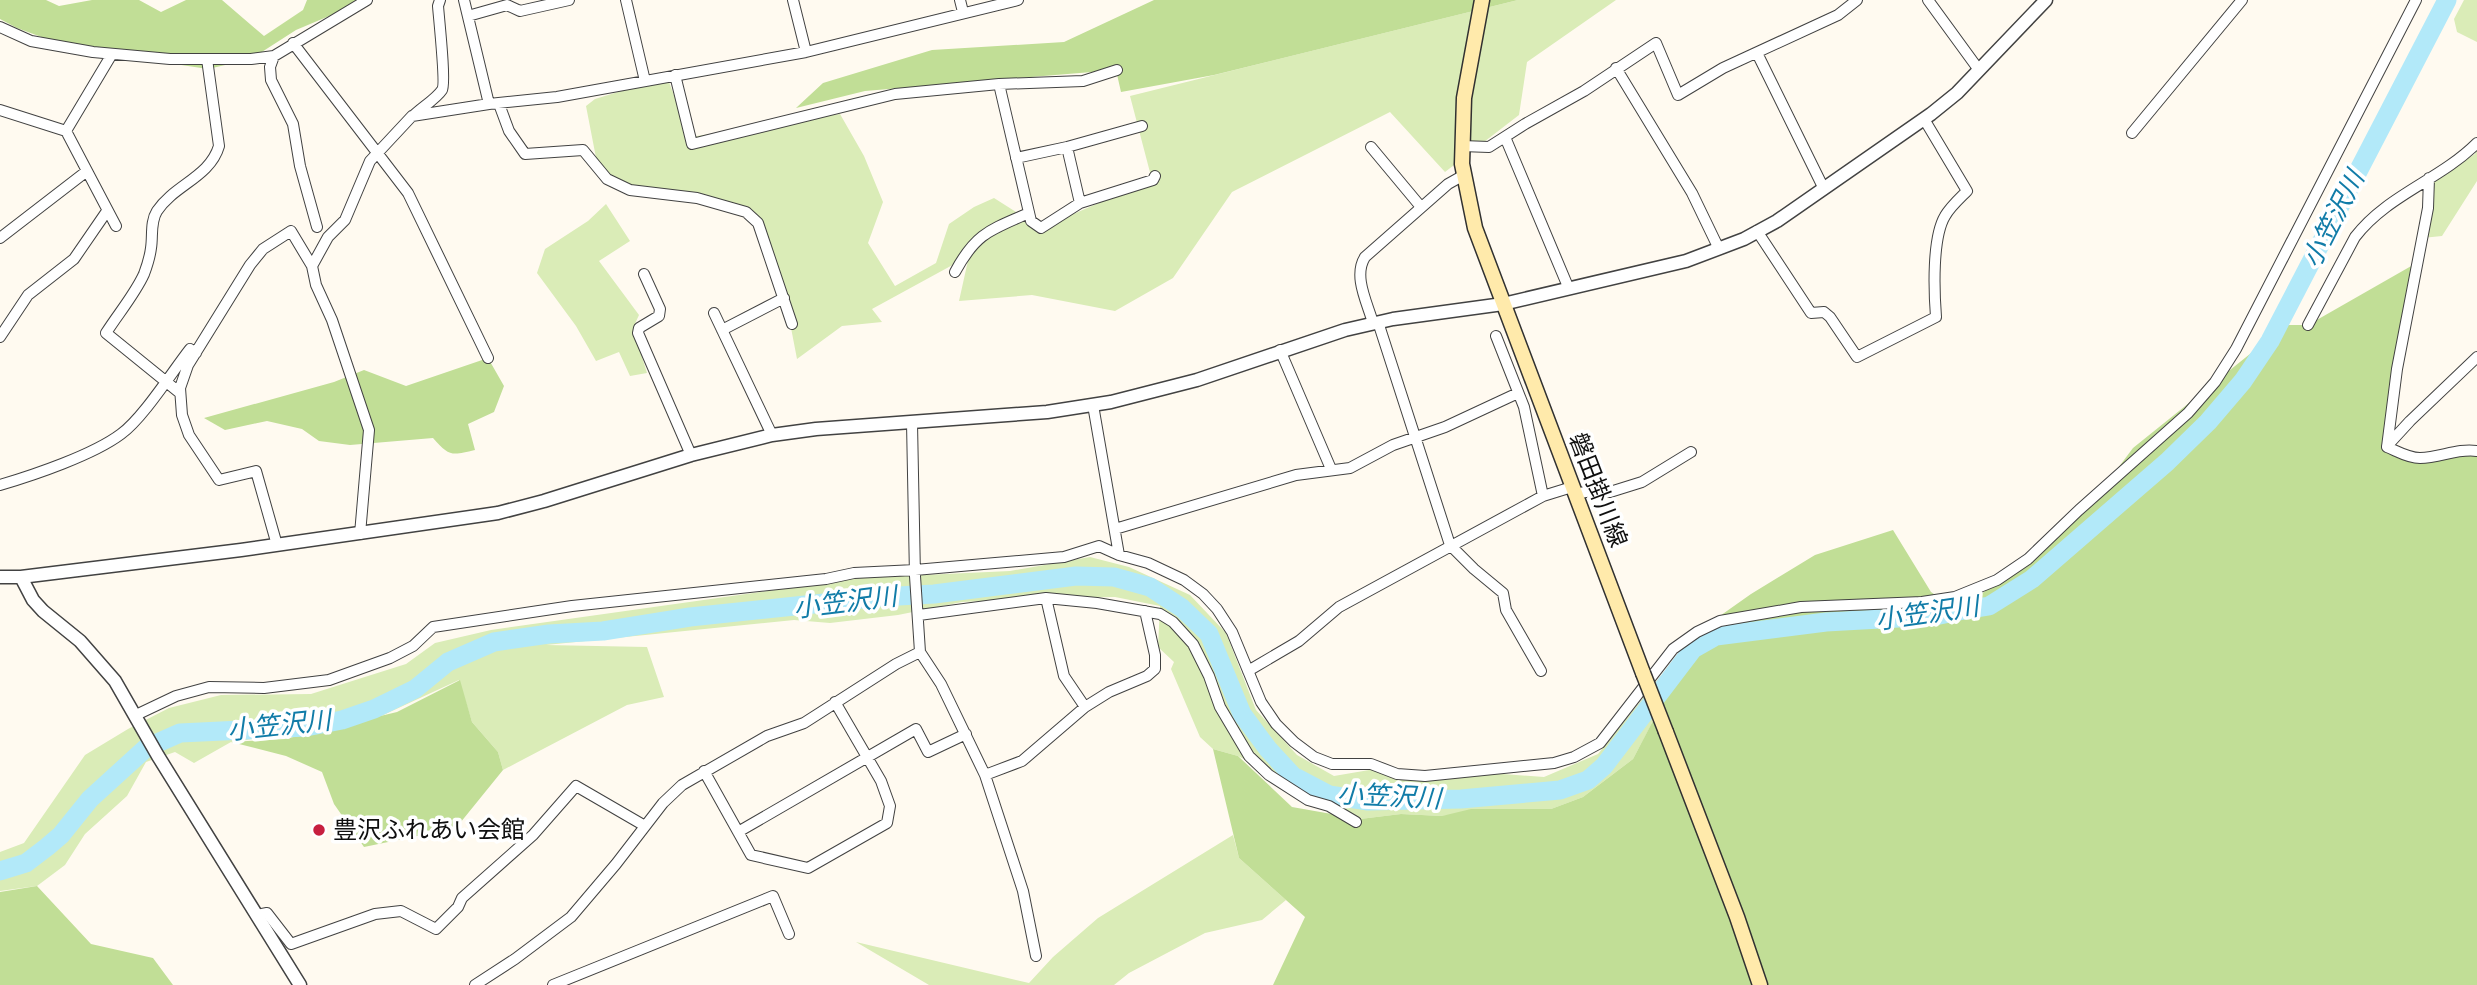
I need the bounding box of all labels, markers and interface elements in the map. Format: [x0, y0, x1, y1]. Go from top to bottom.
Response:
water label: 小笠沢川 [2292, 161, 2377, 275]
street label: 磐田掛川線 [1559, 428, 1635, 553]
water label: 小笠沢川 [791, 576, 902, 629]
water label: 小笠沢川 [1873, 587, 1984, 641]
water label: 小笠沢川 [225, 700, 336, 751]
water label: 小笠沢川 [1336, 774, 1445, 820]
place label: 豊沢ふれあい会館 [333, 813, 525, 849]
marker: 豊沢ふれあい会館 [311, 822, 327, 838]

